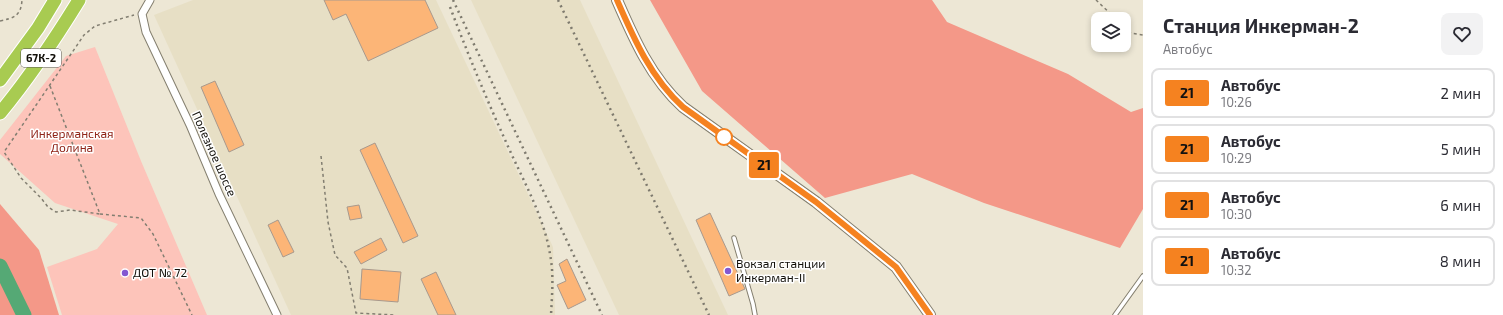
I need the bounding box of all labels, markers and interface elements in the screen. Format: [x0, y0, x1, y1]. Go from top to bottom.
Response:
map controls [1091, 12, 1131, 52]
button: layers [1091, 12, 1131, 52]
button: heart [1441, 13, 1483, 55]
text: Станция Инкерман-2 [1163, 14, 1359, 37]
text: Автобус [1163, 41, 1213, 57]
road number: 67К-2 [21, 49, 61, 67]
text: Автобус [1221, 76, 1281, 94]
text: 21 [1180, 84, 1194, 101]
text: 2 мин [1440, 84, 1481, 102]
text: 10:26 [1221, 94, 1252, 110]
street label: Полезное шоссе [190, 109, 240, 198]
park label: Инкерманская Долина [30, 126, 114, 154]
unlabelled marker [715, 128, 733, 146]
text: Автобус [1221, 132, 1281, 150]
text: 21 [1180, 140, 1194, 157]
text: 5 мин [1441, 140, 1481, 158]
text: 10:29 [1221, 150, 1252, 166]
line badge: 21 [746, 152, 782, 178]
text: 21 [757, 156, 771, 173]
text: Автобус [1221, 188, 1281, 206]
text: 21 [1180, 196, 1194, 213]
text: 6 мин [1440, 196, 1481, 214]
text: 10:30 [1221, 206, 1252, 222]
text: Автобус [1221, 244, 1281, 262]
text: 21 [1180, 252, 1194, 269]
text: 8 мин [1440, 252, 1481, 270]
place label: Вокзал станции Инкерман-II [736, 256, 825, 284]
text: 10:32 [1221, 262, 1252, 278]
place label: ДОТ № 72 [133, 265, 187, 279]
marker: Вокзал станции Инкерман-II [723, 266, 733, 276]
marker: ДОТ № 72 [120, 268, 130, 278]

